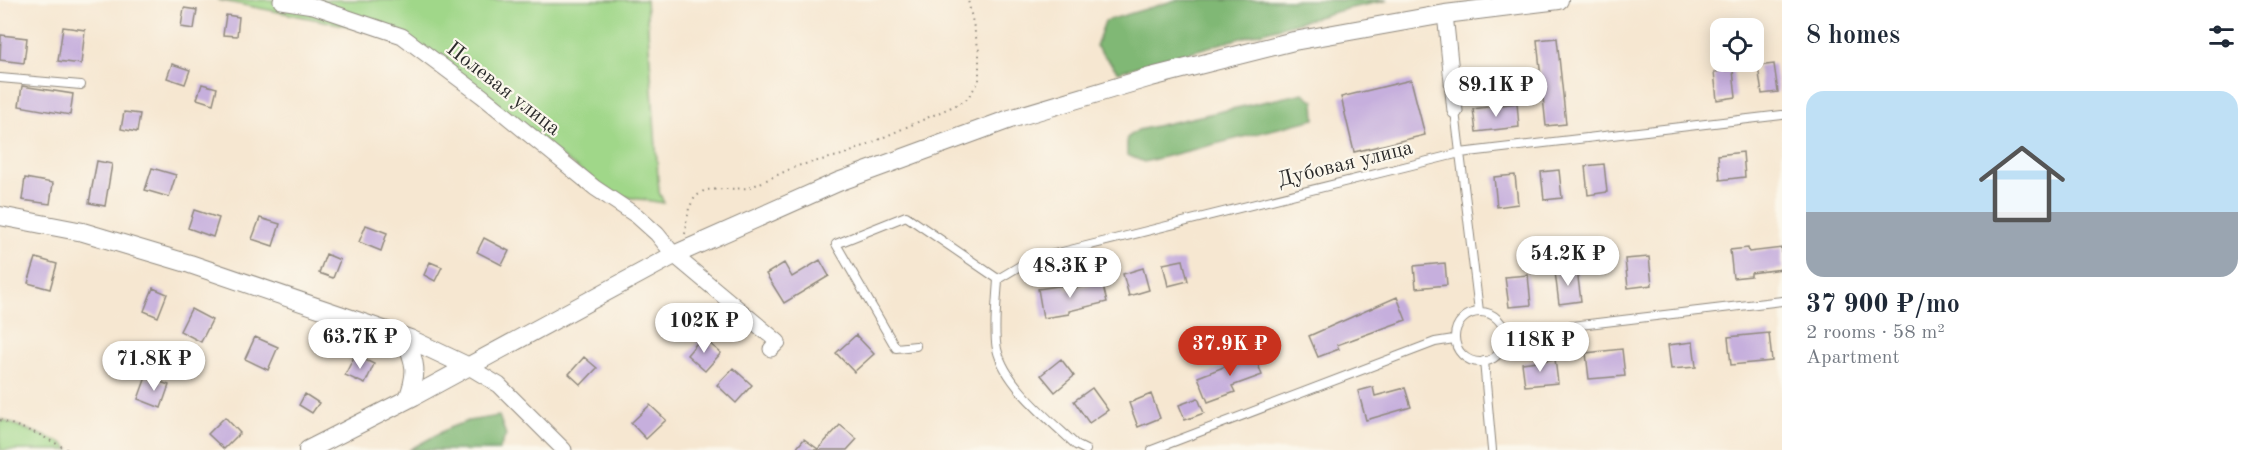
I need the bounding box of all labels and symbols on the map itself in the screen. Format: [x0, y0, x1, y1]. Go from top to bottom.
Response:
street label: Полевая улица [442, 38, 564, 140]
pin: 89.1K ₽ [1441, 67, 1551, 118]
street label: Дубовая улица [1276, 138, 1415, 191]
pin: 54.2K ₽ [1513, 236, 1623, 287]
pin: 48.3K ₽ [1015, 248, 1125, 299]
pin: 102K ₽ [655, 303, 753, 354]
pin: 63.7K ₽ [305, 319, 415, 370]
pin: 118K ₽ [1491, 322, 1589, 373]
pin: 37.9K ₽ [1175, 326, 1285, 377]
pin: 71.8K ₽ [99, 341, 209, 392]

